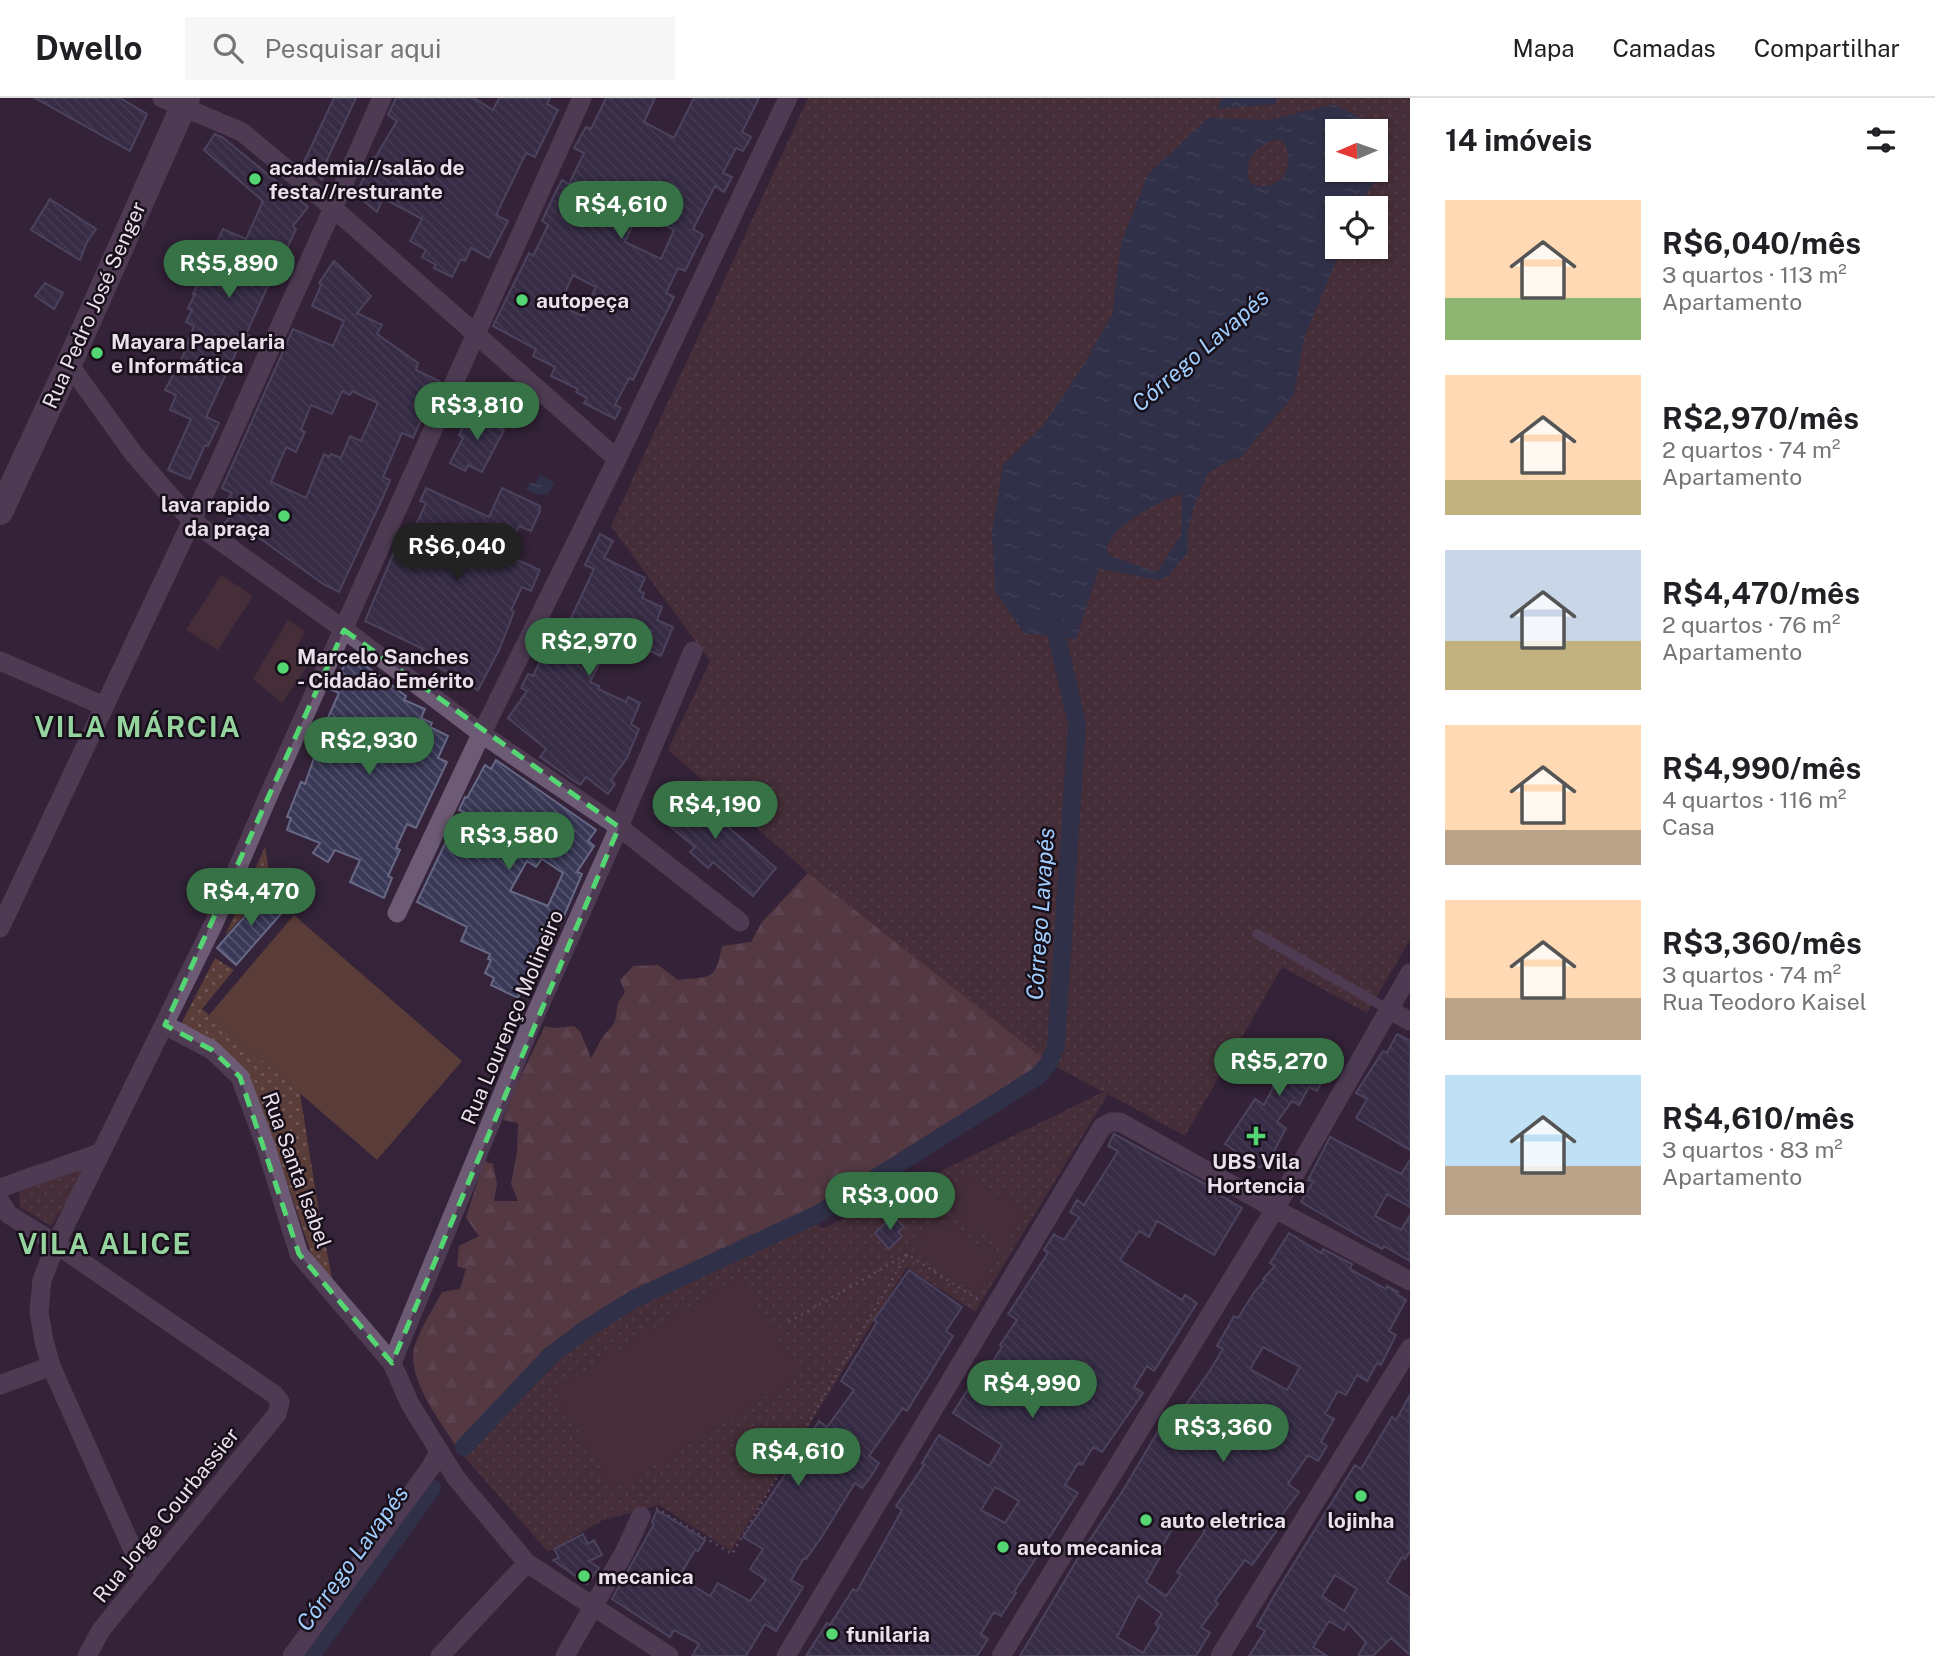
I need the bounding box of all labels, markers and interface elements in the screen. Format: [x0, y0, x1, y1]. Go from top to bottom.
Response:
search box [185, 17, 675, 80]
text: Dwello [35, 29, 143, 67]
icon: search [209, 29, 247, 67]
text: Pesquisar aqui [265, 33, 441, 64]
text: Mapa [1513, 34, 1574, 62]
text: Camadas [1612, 34, 1716, 62]
text: Compartilhar [1754, 34, 1900, 62]
north arrow [1325, 119, 1388, 182]
map controls [1325, 119, 1388, 259]
icon: filters [1862, 121, 1900, 159]
text: 14 imóveis [1445, 122, 1592, 158]
place label: academia//salão de festa//resturante [269, 155, 465, 204]
marker: academia//salão de festa//resturante [247, 171, 263, 187]
pin: R$4,610 [556, 181, 686, 241]
text: R$4,610 [575, 190, 667, 217]
button: locate [1325, 196, 1388, 259]
street label: Rua Pedro José Senger [37, 198, 151, 412]
text: R$6,040/mês [1662, 225, 1861, 261]
icon: home [1501, 228, 1585, 312]
pin: R$5,890 [164, 240, 294, 300]
text: R$5,890 [180, 249, 278, 276]
text: 3 quartos · 113 m² [1662, 261, 1847, 288]
water label: Córrego Lavapés [1126, 283, 1274, 417]
place label: autopeça [536, 288, 629, 313]
text: Apartamento [1662, 288, 1802, 315]
marker: autopeça [514, 292, 530, 308]
place label: Mayara Papelaria e Informática [111, 329, 285, 378]
marker: Mayara Papelaria e Informática [89, 345, 105, 361]
pin: R$3,810 [412, 382, 542, 442]
text: R$3,810 [430, 391, 524, 418]
text: R$2,970/mês [1662, 400, 1859, 436]
icon: home [1501, 403, 1585, 487]
text: 2 quartos · 74 m² [1662, 436, 1840, 463]
text: Apartamento [1662, 463, 1802, 490]
place label: lava rapido da praça [161, 492, 270, 541]
marker: lava rapido da praça [276, 508, 292, 524]
pin: R$6,040 [392, 524, 522, 583]
text: R$6,040 [408, 532, 506, 559]
text: R$4,470/mês [1662, 575, 1860, 611]
icon: home [1501, 578, 1585, 662]
text: 2 quartos · 76 m² [1662, 611, 1840, 638]
pin: R$2,970 [524, 618, 654, 678]
text: R$2,970 [541, 627, 637, 654]
text: Apartamento [1662, 638, 1802, 665]
place label: Marcelo Sanches - Cidadão Emérito [297, 644, 474, 693]
marker: Marcelo Sanches - Cidadão Emérito [275, 660, 291, 676]
district label: VILA MÁRCIA [34, 710, 242, 743]
pin: R$2,930 [304, 718, 434, 777]
text: R$2,930 [320, 726, 418, 753]
text: R$4,990/mês [1662, 750, 1861, 786]
icon: home [1501, 753, 1585, 837]
pin: R$4,190 [650, 782, 780, 841]
text: 4 quartos · 116 m² [1662, 786, 1847, 813]
text: R$4,190 [669, 790, 761, 817]
pin: R$3,580 [444, 812, 574, 872]
text: Casa [1662, 813, 1715, 840]
text: R$3,580 [459, 821, 559, 848]
water label: Córrego Lavapés [1021, 827, 1059, 1001]
pin: R$4,470 [186, 868, 316, 928]
text: R$4,470 [202, 877, 300, 904]
street label: Rua Lourenço Molineiro [455, 906, 569, 1128]
text: R$3,360/mês [1662, 925, 1862, 961]
icon: home [1501, 928, 1585, 1012]
text: 3 quartos · 74 m² [1662, 961, 1841, 988]
text: Rua Teodoro Kaisel [1662, 988, 1867, 1015]
pin: R$5,270 [1214, 1038, 1344, 1098]
text: R$5,270 [1230, 1047, 1328, 1074]
street label: Rua Santa Isabel [257, 1089, 337, 1251]
text: R$4,610/mês [1662, 1100, 1855, 1136]
icon: home [1501, 1103, 1585, 1187]
marker: UBS Vila Hortencia [1246, 1126, 1266, 1146]
text: 3 quartos · 83 m² [1662, 1136, 1843, 1163]
place label: UBS Vila Hortencia [1207, 1149, 1305, 1198]
text: Apartamento [1662, 1163, 1802, 1190]
pin: R$3,000 [825, 1172, 955, 1232]
text: R$3,000 [841, 1181, 939, 1208]
district label: VILA ALICE [18, 1227, 192, 1260]
pin: R$4,990 [967, 1360, 1097, 1420]
text: R$4,990 [983, 1369, 1081, 1396]
pin: R$3,360 [1158, 1404, 1288, 1464]
text: R$3,360 [1174, 1413, 1272, 1440]
street label: Rua Jorge Courbassier [88, 1423, 244, 1607]
pin: R$4,610 [733, 1428, 863, 1488]
text: R$4,610 [752, 1437, 844, 1464]
water label: Córrego Lavapés [290, 1480, 414, 1636]
marker: lojinha [1353, 1488, 1369, 1504]
place label: auto eletrica [1160, 1508, 1286, 1533]
place label: lojinha [1328, 1508, 1394, 1533]
marker: auto eletrica [1138, 1512, 1154, 1528]
place label: auto mecanica [1017, 1535, 1162, 1560]
marker: auto mecanica [995, 1539, 1011, 1555]
place label: mecanica [598, 1564, 694, 1589]
marker: mecanica [576, 1568, 592, 1584]
place label: funilaria [846, 1622, 930, 1647]
marker: funilaria [824, 1626, 840, 1642]

